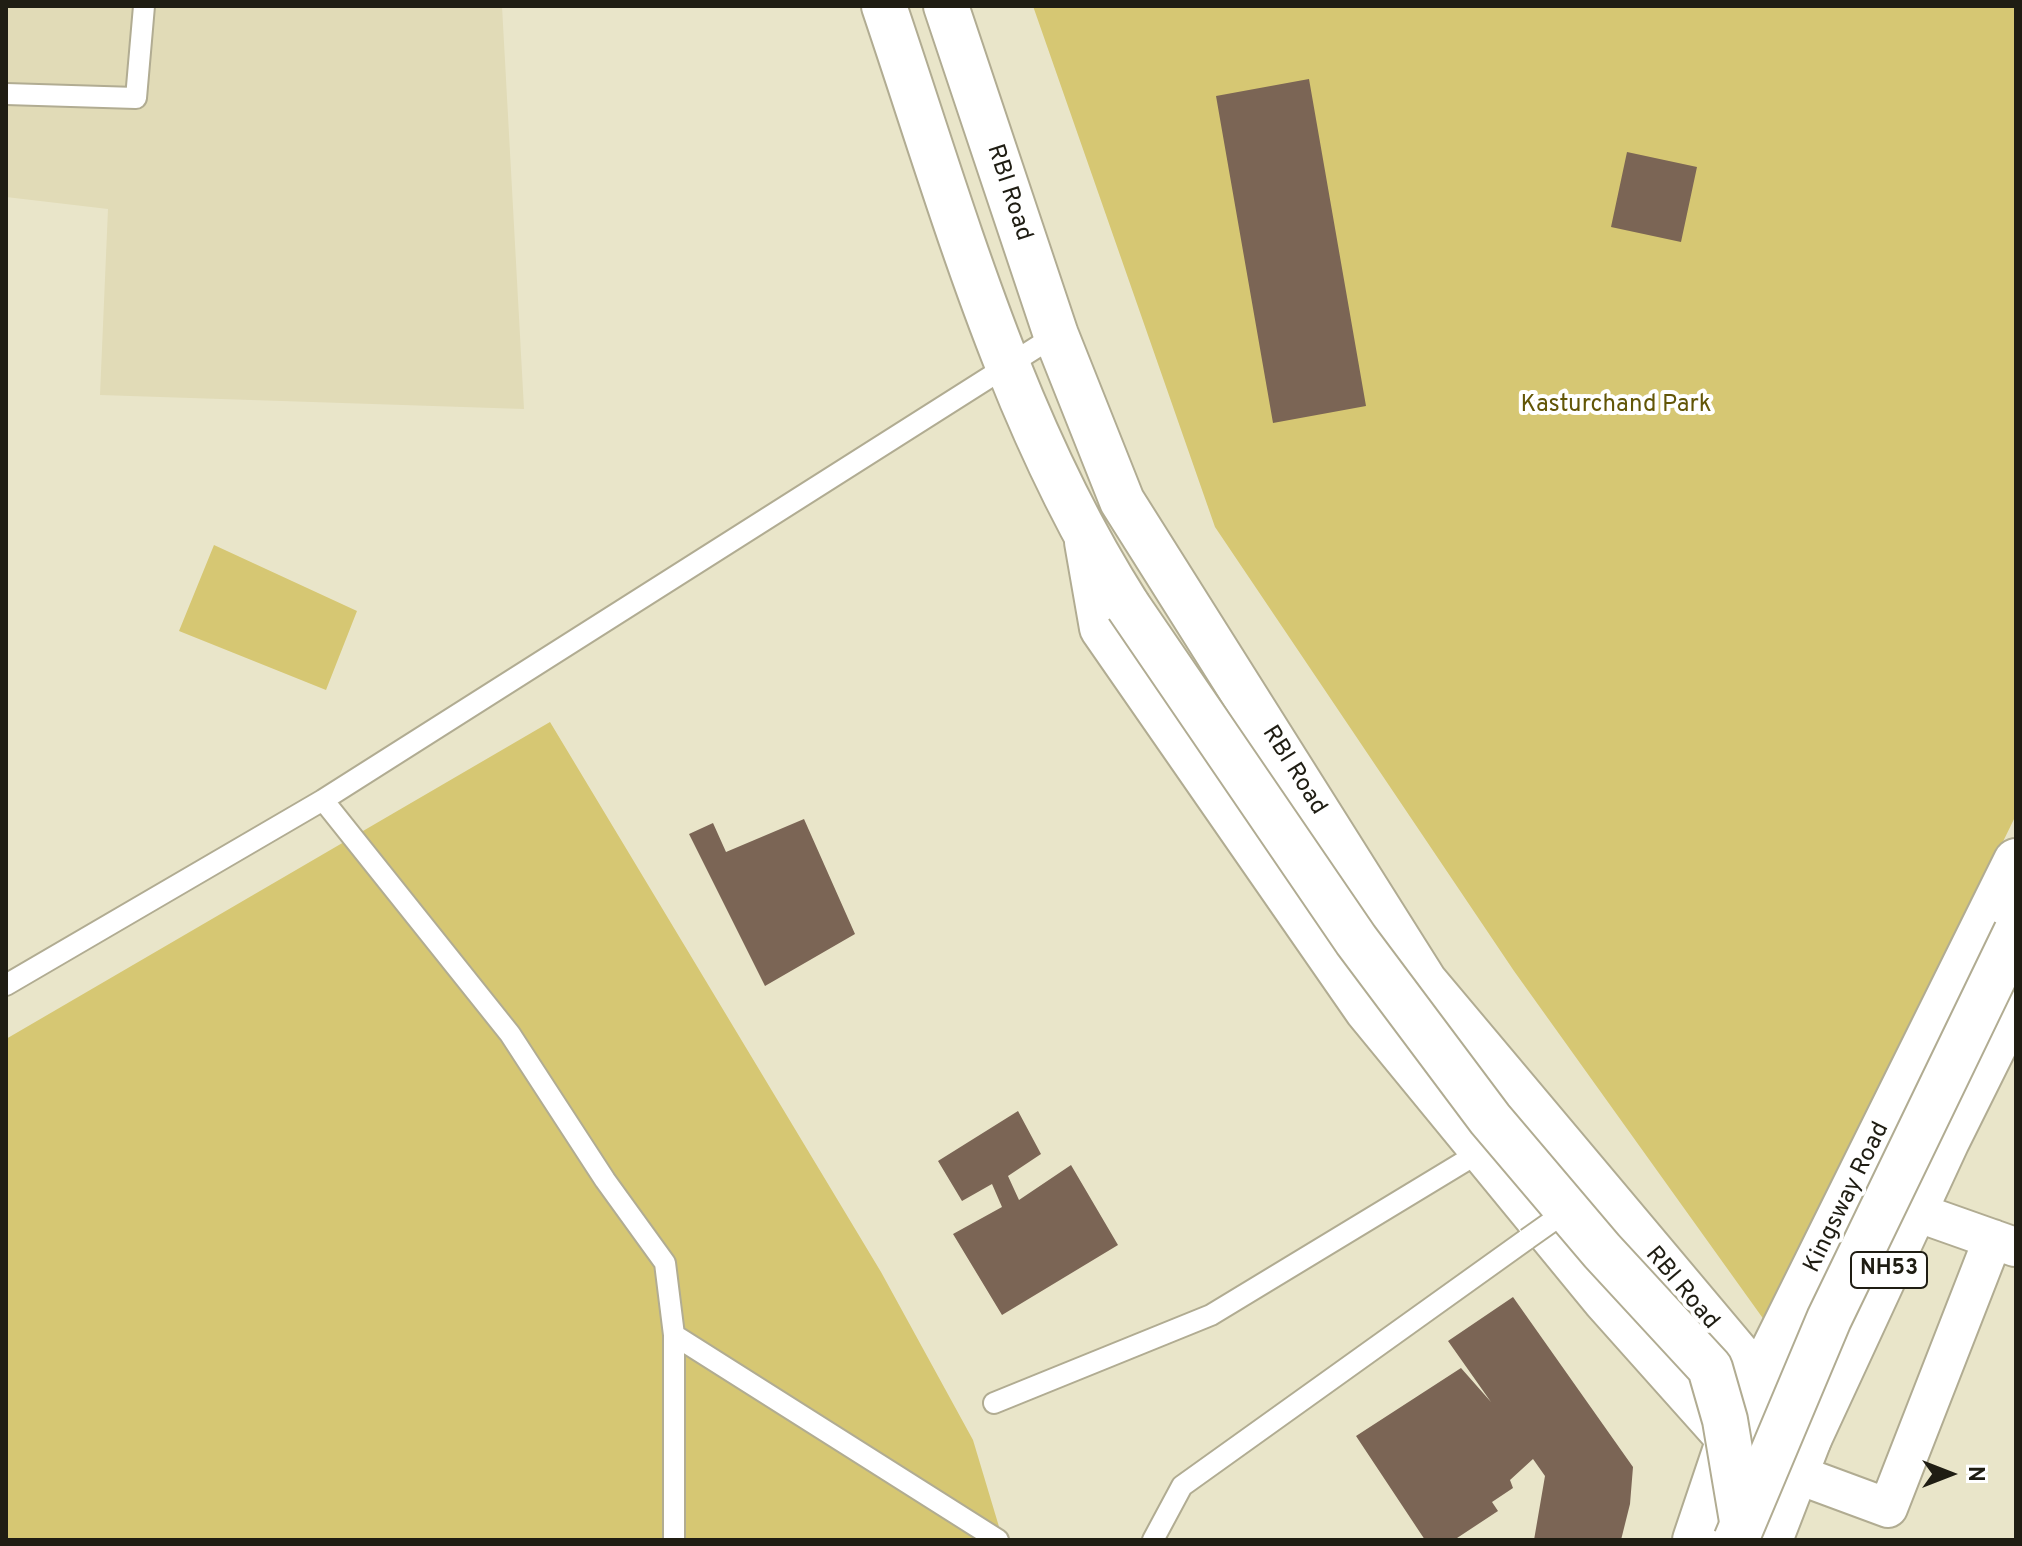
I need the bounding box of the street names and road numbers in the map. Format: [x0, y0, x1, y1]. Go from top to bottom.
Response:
street label: RBI Road [979, 141, 1037, 245]
street label: RBI Road [1254, 721, 1332, 821]
street label: Kingsway Road [1799, 1118, 1897, 1278]
street label: RBI Road [1638, 1242, 1724, 1336]
road number: NH53 [1851, 1252, 1927, 1288]

